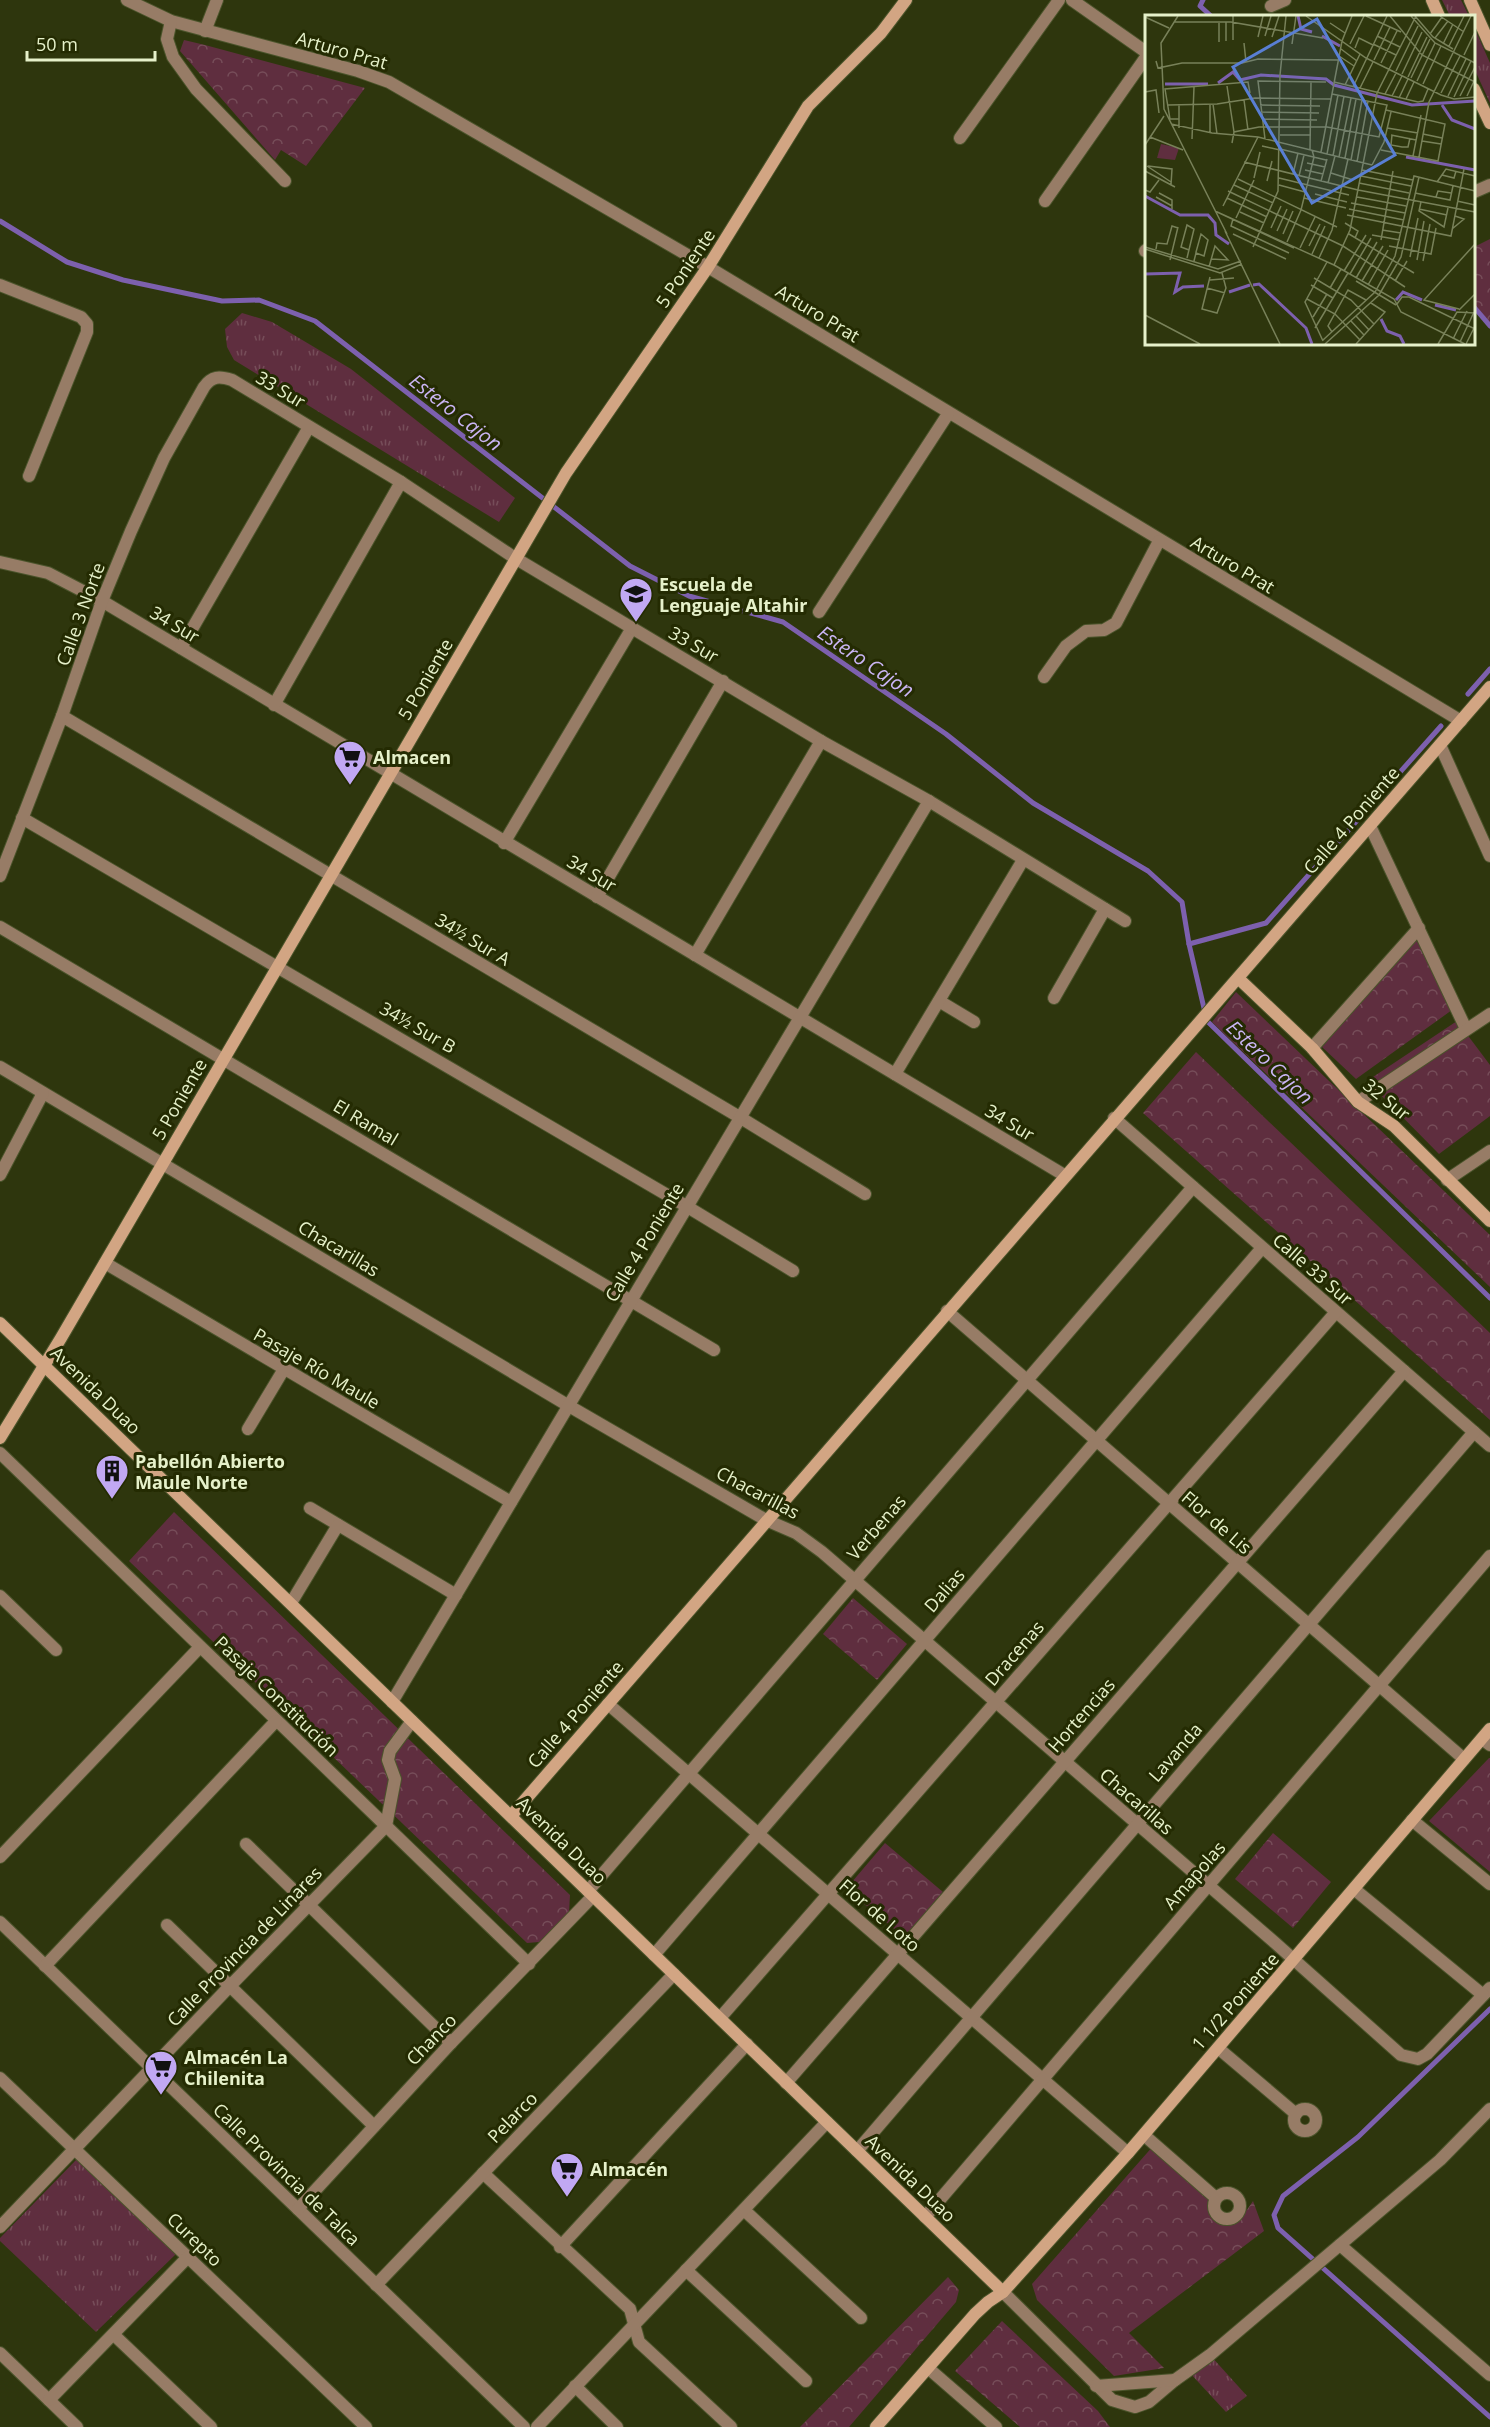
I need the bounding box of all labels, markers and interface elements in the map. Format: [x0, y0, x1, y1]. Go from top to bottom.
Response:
inset map [1145, 15, 1475, 345]
scale bar [27, 24, 154, 62]
street label: Arturo Prat [294, 26, 390, 74]
text: 50 m [36, 32, 78, 56]
street label: 5 Poniente [650, 224, 720, 312]
street label: Arturo Prat [772, 279, 864, 347]
street label: 33 Sur [252, 365, 311, 413]
water label: Estero Cajon [404, 367, 508, 457]
street label: Arturo Prat [1187, 530, 1279, 598]
street label: Calle 3 Norte [50, 559, 110, 669]
place label: Escuela de Lenguaje Altahir [659, 572, 807, 617]
school or university icon: Escuela de Lenguaje Altahir [618, 576, 654, 623]
street label: 34 Sur [146, 600, 205, 648]
water label: Estero Cajon [813, 619, 919, 703]
street label: 33 Sur [665, 620, 724, 668]
street label: 5 Poniente [392, 634, 458, 724]
supermarket icon: Almacen [332, 739, 368, 786]
place label: Almacen [373, 745, 451, 769]
street label: Calle 4 Poniente [1298, 761, 1404, 879]
street label: 34 Sur [563, 849, 622, 897]
street label: 34½ Sur A [431, 907, 515, 971]
street label: 34½ Sur B [376, 996, 460, 1058]
water label: Estero Cajon [1221, 1014, 1319, 1110]
street label: 5 Poniente [146, 1054, 212, 1144]
street label: 32 Sur [1359, 1073, 1416, 1126]
street label: El Ramal [329, 1093, 403, 1151]
street label: 34 Sur [981, 1098, 1040, 1146]
street label: Calle 4 Poniente [599, 1178, 689, 1306]
street label: Chacarillas [294, 1214, 384, 1282]
street label: Calle 33 Sur [1268, 1228, 1359, 1311]
street label: Pasaje Río Maule [250, 1322, 384, 1414]
street label: Avenida Duao [46, 1341, 146, 1439]
place label: Pabellón Abierto Maule Norte [135, 1449, 285, 1494]
building icon: Pabellón Abierto Maule Norte [94, 1453, 130, 1500]
street label: Chacarillas [712, 1460, 804, 1524]
street label: Flor de Lis [1177, 1485, 1257, 1559]
street label: Verbenas [841, 1489, 911, 1565]
street label: Dalias [918, 1563, 970, 1617]
street label: Dracenas [979, 1615, 1049, 1691]
street label: Pasaje Constitución [210, 1630, 344, 1762]
street label: Calle 4 Poniente [522, 1655, 628, 1773]
street label: Hortencias [1042, 1673, 1120, 1757]
street label: Lavanda [1143, 1718, 1207, 1786]
street label: Chacarillas [1095, 1762, 1179, 1840]
street label: Avenida Duao [512, 1791, 612, 1889]
street label: Amapolas [1158, 1836, 1230, 1914]
street label: Calle Provincia de Linares [161, 1861, 327, 2031]
street label: Flor de Loto [834, 1873, 926, 1957]
street label: 1 1/2 Poniente [1186, 1947, 1284, 2055]
street label: Chanco [401, 2008, 461, 2070]
place label: Almacén La Chilenita [184, 2045, 288, 2090]
supermarket icon: Almacén La Chilenita [143, 2049, 179, 2096]
street label: Pelarco [482, 2086, 542, 2148]
street label: Calle Provincia de Talca [208, 2097, 366, 2251]
street label: Avenida Duao [861, 2129, 961, 2227]
supermarket icon: Almacén [549, 2151, 585, 2198]
place label: Almacén [590, 2157, 668, 2181]
street label: Curepto [162, 2207, 228, 2271]

